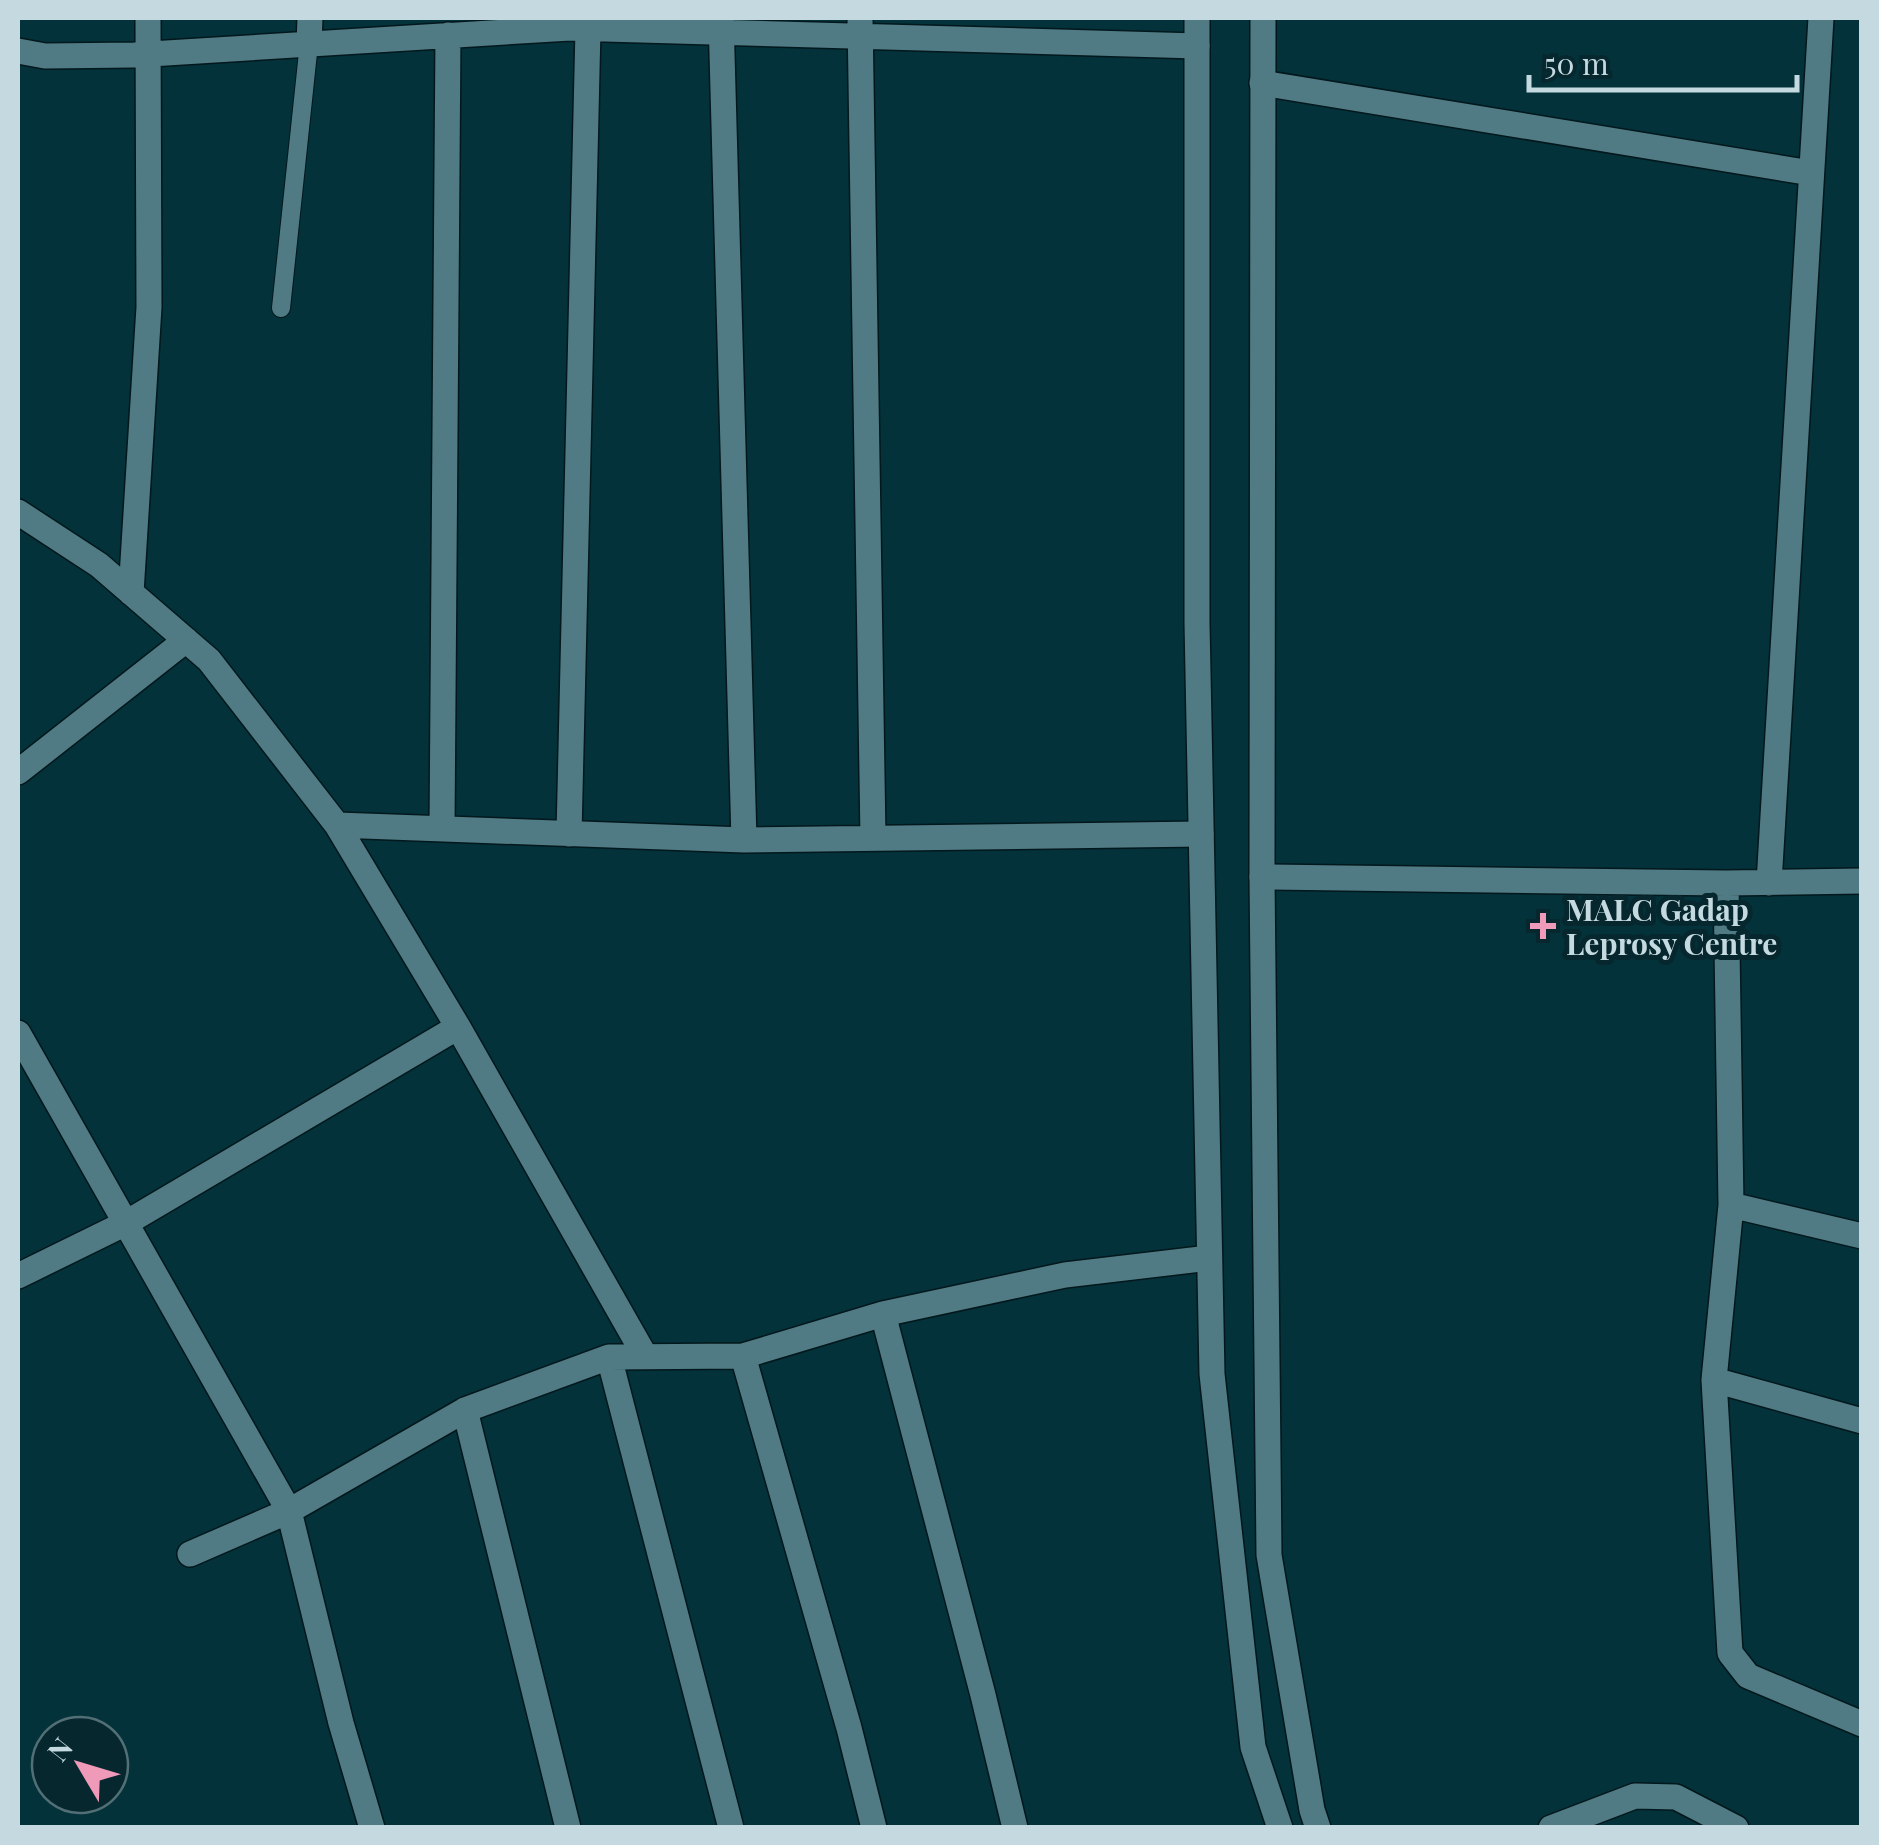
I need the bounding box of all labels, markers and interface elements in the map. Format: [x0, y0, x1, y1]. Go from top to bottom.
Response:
scale bar [1529, 30, 1796, 92]
text: 50 m [1544, 43, 1609, 83]
place label: MALC Gadap Leprosy Centre [1566, 889, 1777, 963]
marker: MALC Gadap Leprosy Centre [1530, 913, 1556, 939]
north arrow [30, 1715, 130, 1815]
text: N [38, 1729, 80, 1768]

